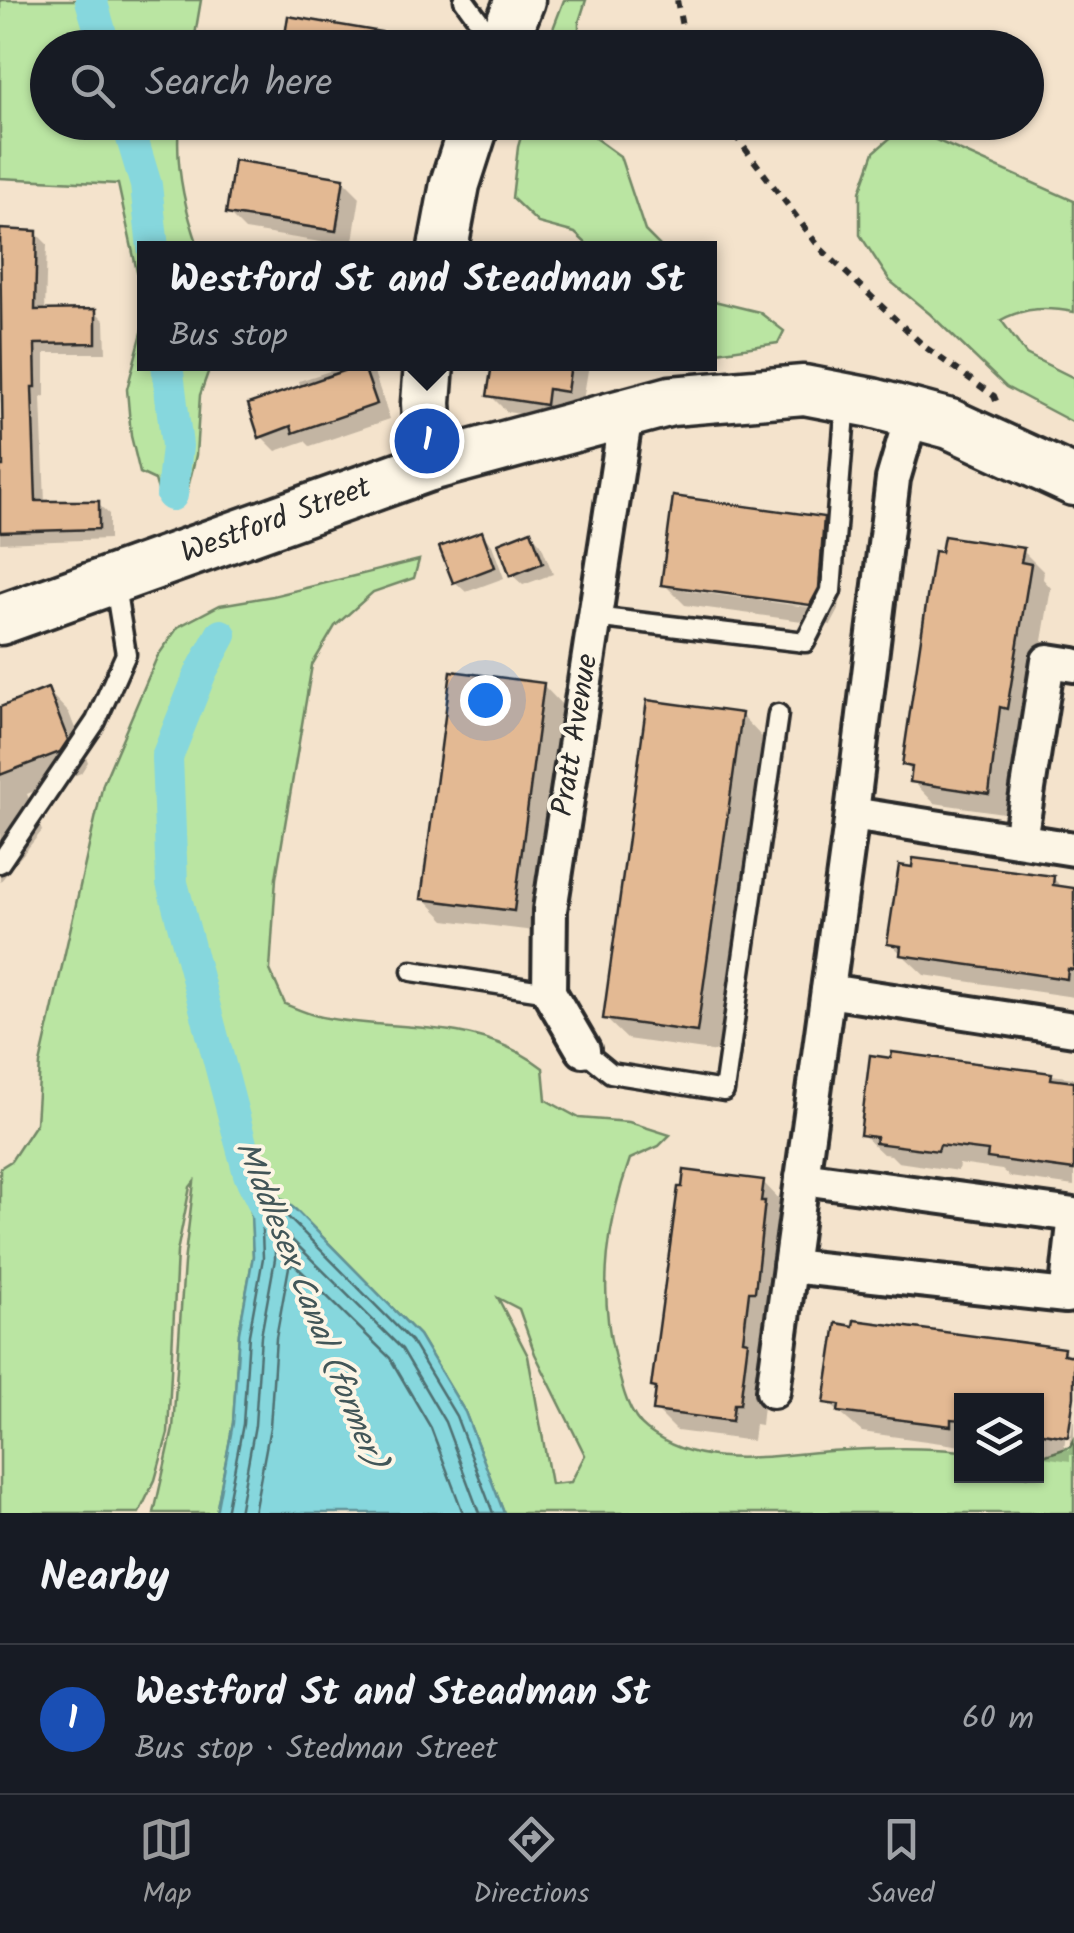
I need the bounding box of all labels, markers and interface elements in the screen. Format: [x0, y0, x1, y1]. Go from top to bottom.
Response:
search box [30, 30, 1044, 140]
text: Search here [145, 55, 332, 115]
icon: search [65, 58, 120, 113]
popup [137, 241, 717, 371]
text: Westford St and Steadman St [169, 251, 685, 311]
text: Bus stop [169, 311, 288, 362]
pin: 1 [394, 404, 460, 478]
street label: Westford Street [174, 464, 378, 578]
street label: Pratt Avenue [539, 650, 613, 820]
your location [460, 675, 511, 726]
water label: MIddlesex Canal (former) [220, 1133, 400, 1480]
map controls [954, 1393, 1044, 1483]
button: layers [954, 1393, 1044, 1483]
text: Nearby [40, 1545, 169, 1612]
text: Westford St and Steadman St [135, 1664, 650, 1724]
text: 1 [68, 1694, 77, 1745]
text: 60 m [962, 1694, 1034, 1745]
text: Bus stop · Stedman Street [135, 1724, 498, 1775]
tab: Map [139, 1812, 194, 1917]
tab: Directions [473, 1812, 589, 1917]
tab: Saved [868, 1812, 935, 1917]

